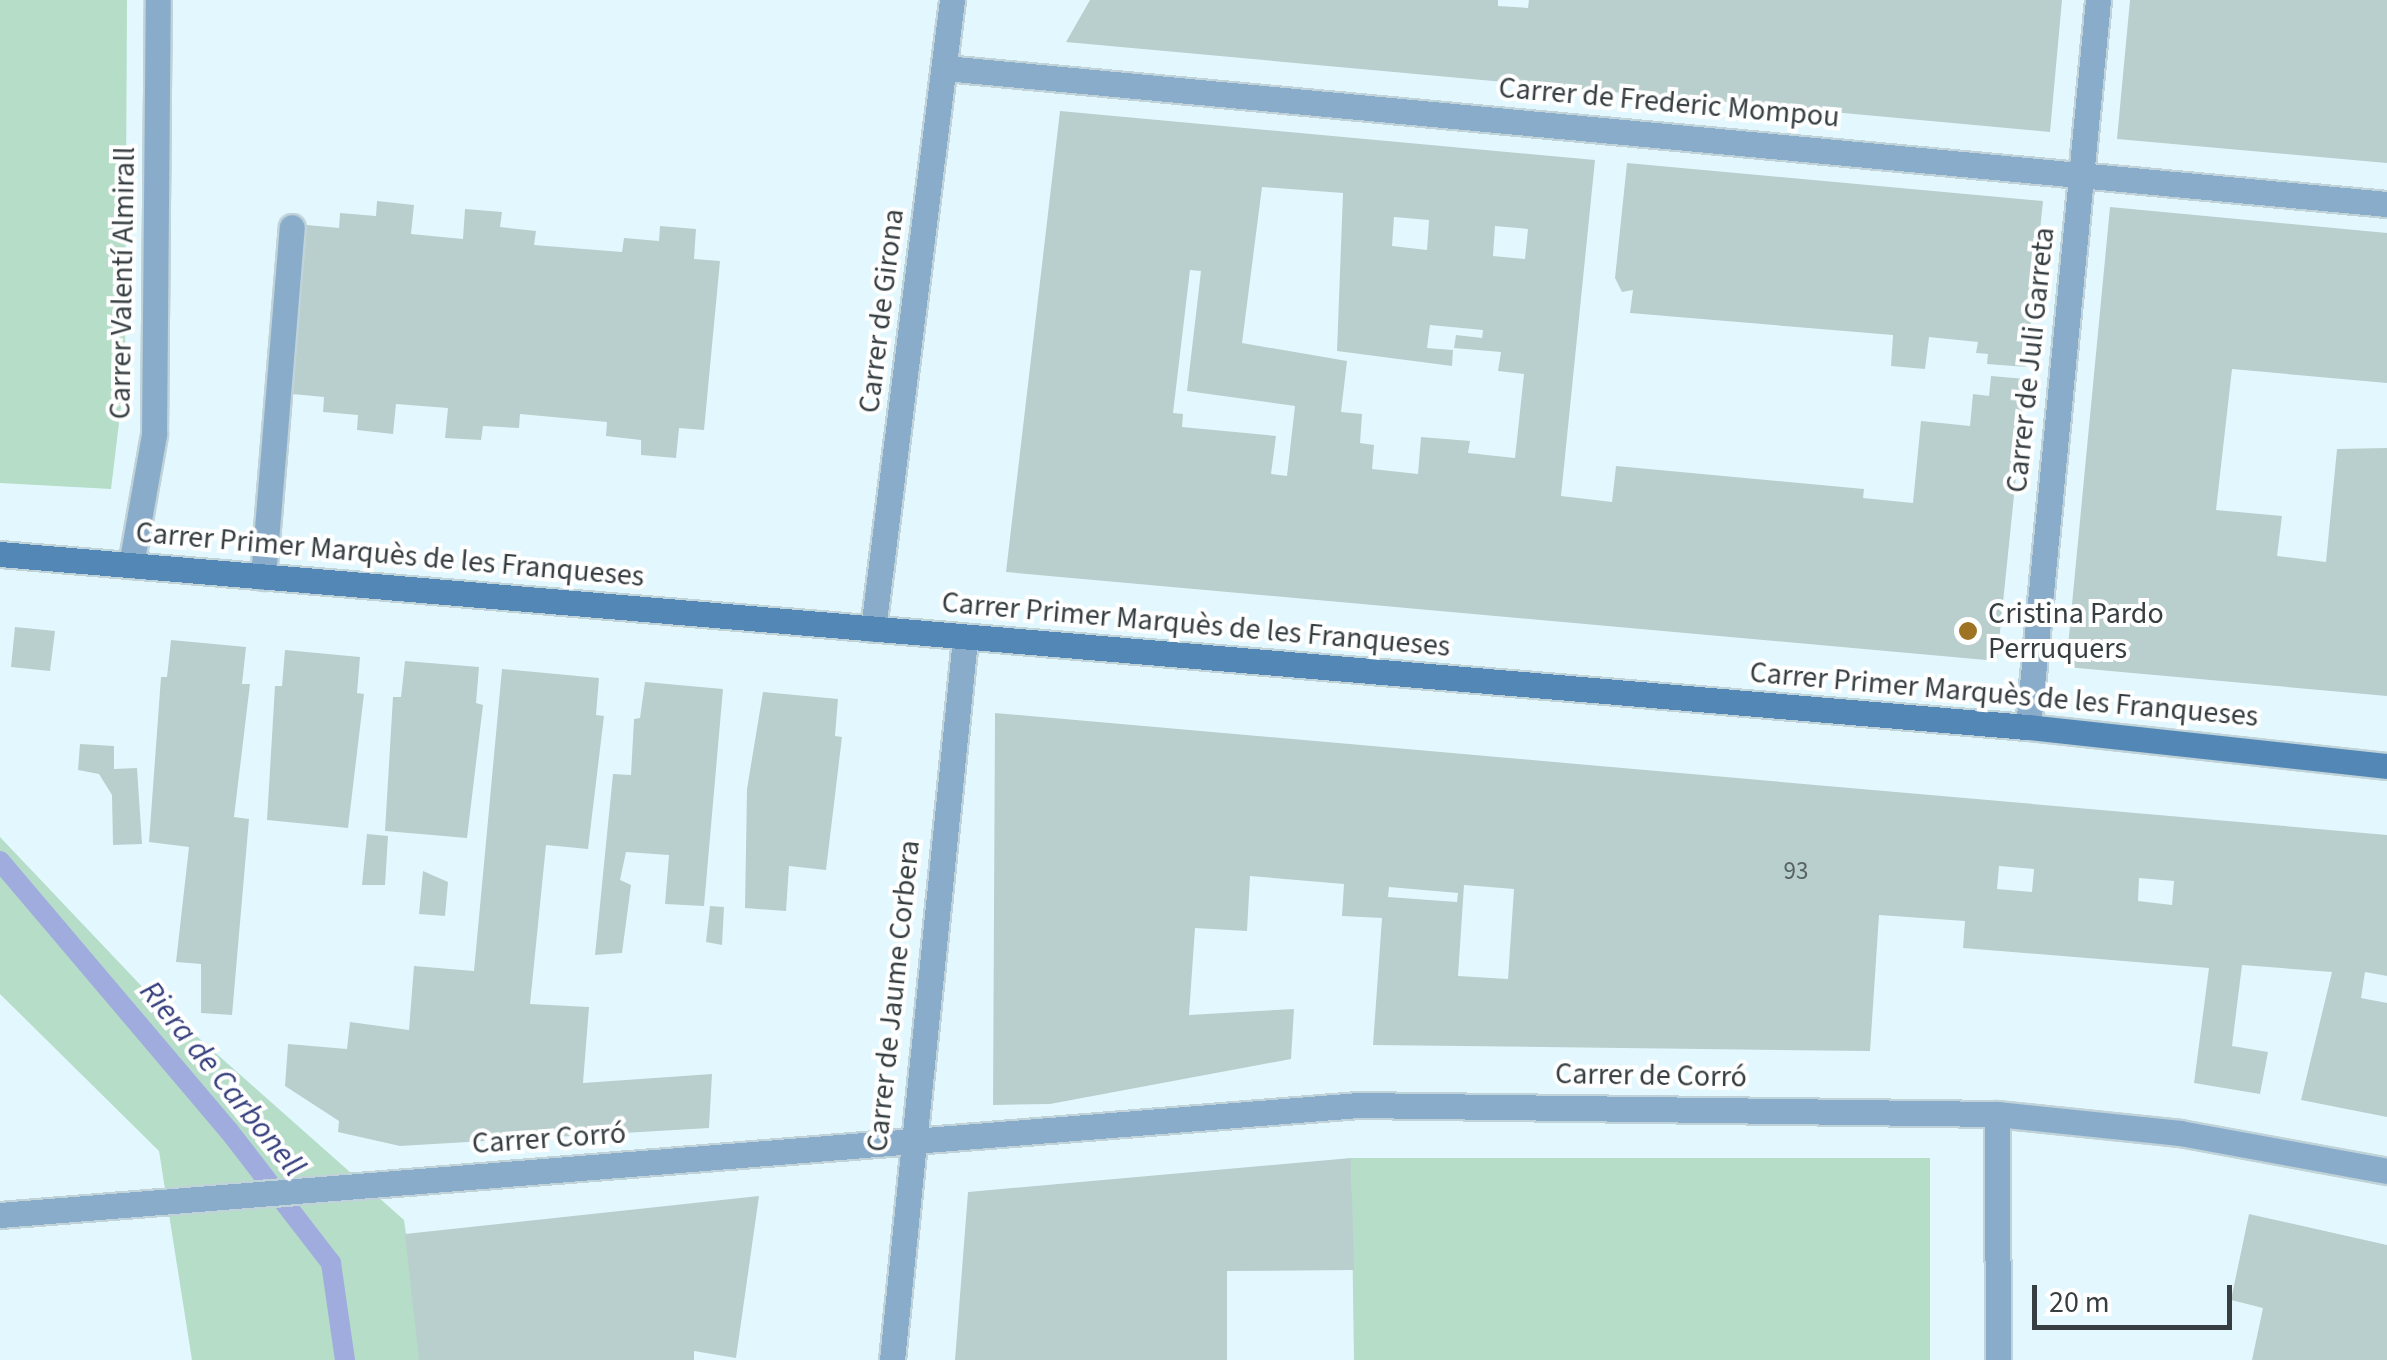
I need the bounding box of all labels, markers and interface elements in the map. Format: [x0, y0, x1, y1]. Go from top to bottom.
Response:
street label: Carrer de Frederic Mompou [1497, 70, 1841, 136]
street label: Carrer Valentí Almirall [103, 146, 143, 420]
street label: Carrer de Girona [852, 207, 912, 415]
street label: Carrer de Juli Garreta [1999, 226, 2063, 494]
street label: Carrer Primer Marquès de les Franqueses [134, 515, 646, 595]
street label: Carrer Primer Marquès de les Franqueses [940, 585, 1452, 665]
place label: Cristina Pardo Perruquers [1988, 596, 2164, 666]
marker: Cristina Pardo Perruquers [1957, 620, 1979, 642]
street label: Carrer Primer Marquès de les Franqueses [1748, 655, 2260, 735]
street label: Carrer de Jaume Corbera [860, 838, 928, 1154]
house number: 93 [1784, 856, 1808, 886]
water label: Riera de Carbonell [131, 973, 313, 1185]
street label: Carrer de Corró [1555, 1056, 1747, 1096]
street label: Carrer Corró [471, 1116, 627, 1162]
scale bar [2037, 1265, 2237, 1327]
text: 20 m [2049, 1281, 2110, 1324]

